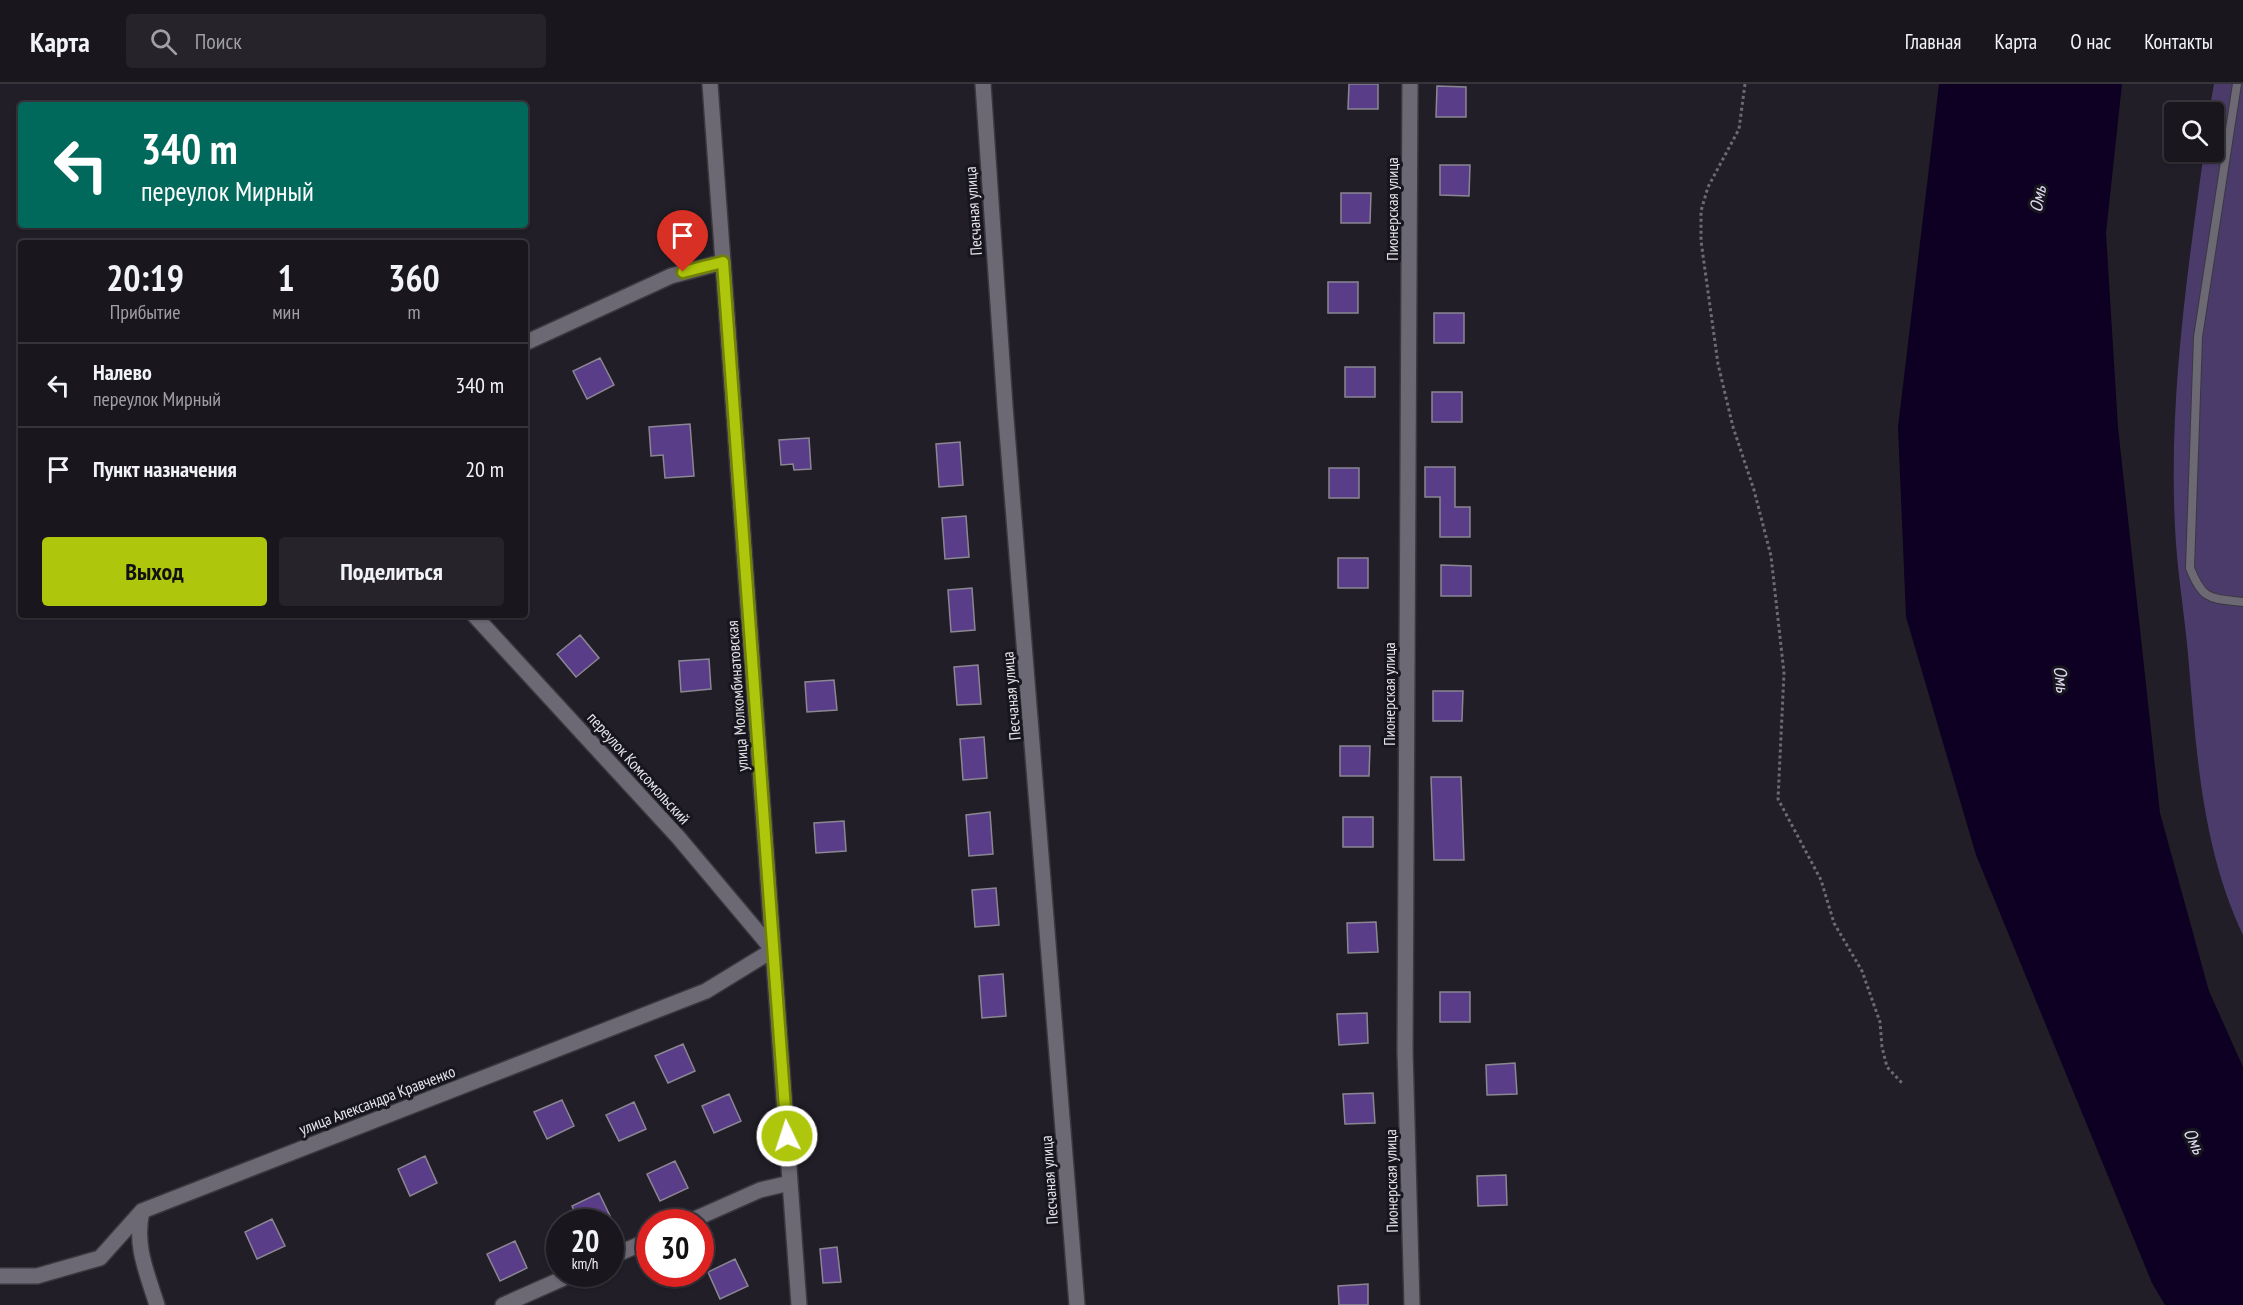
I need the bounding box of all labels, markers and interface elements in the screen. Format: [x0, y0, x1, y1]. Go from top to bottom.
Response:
search box [126, 14, 546, 68]
text: Карта [30, 23, 90, 60]
icon: search [147, 25, 180, 58]
text: Поиск [195, 27, 242, 55]
text: Главная [1905, 28, 1961, 55]
text: Карта [1994, 28, 2037, 55]
text: О нас [2070, 28, 2111, 55]
text: Контакты [2144, 28, 2213, 55]
map controls [2164, 102, 2224, 162]
button: search [2164, 102, 2224, 162]
text: 340 m [141, 121, 238, 176]
icon: left [42, 126, 120, 204]
street label: Пионерская улица [1382, 157, 1402, 261]
street label: Песчаная улица [960, 166, 986, 256]
text: переулок Мирный [141, 174, 314, 208]
water label: Омь [2024, 183, 2052, 214]
pin [657, 210, 708, 272]
icon: arrive [666, 219, 699, 252]
text: 20:19 [106, 254, 184, 301]
text: 1 [278, 254, 295, 301]
text: 360 [388, 254, 440, 301]
text: Прибытие [110, 299, 181, 325]
text: мин [272, 299, 300, 325]
text: m [408, 299, 421, 325]
text: Налево [93, 358, 152, 386]
icon: left [42, 369, 75, 402]
text: 340 m [455, 371, 504, 399]
text: переулок Мирный [93, 386, 221, 412]
icon: arrive [42, 453, 75, 486]
text: Пункт назначения [93, 455, 237, 483]
text: 20 m [465, 455, 504, 483]
button: Выход [42, 537, 267, 606]
button: Поделиться [279, 537, 504, 606]
street label: улица Молкомбинатовская [722, 620, 752, 772]
street label: Пионерская улица [1379, 642, 1399, 746]
street label: Песчаная улица [997, 651, 1025, 741]
water label: Омь [2048, 665, 2075, 694]
street label: переулок Комсомольский [583, 708, 695, 828]
street label: улица Александра Кравченко [296, 1061, 458, 1139]
position arrow [755, 1104, 819, 1168]
water label: Омь [2179, 1124, 2211, 1159]
street label: Пионерская улица [1380, 1129, 1402, 1233]
street label: Песчаная улица [1036, 1135, 1062, 1225]
speed limit sign: 30 [636, 1209, 714, 1287]
text: 20 [571, 1221, 599, 1260]
text: km/h [572, 1254, 598, 1273]

